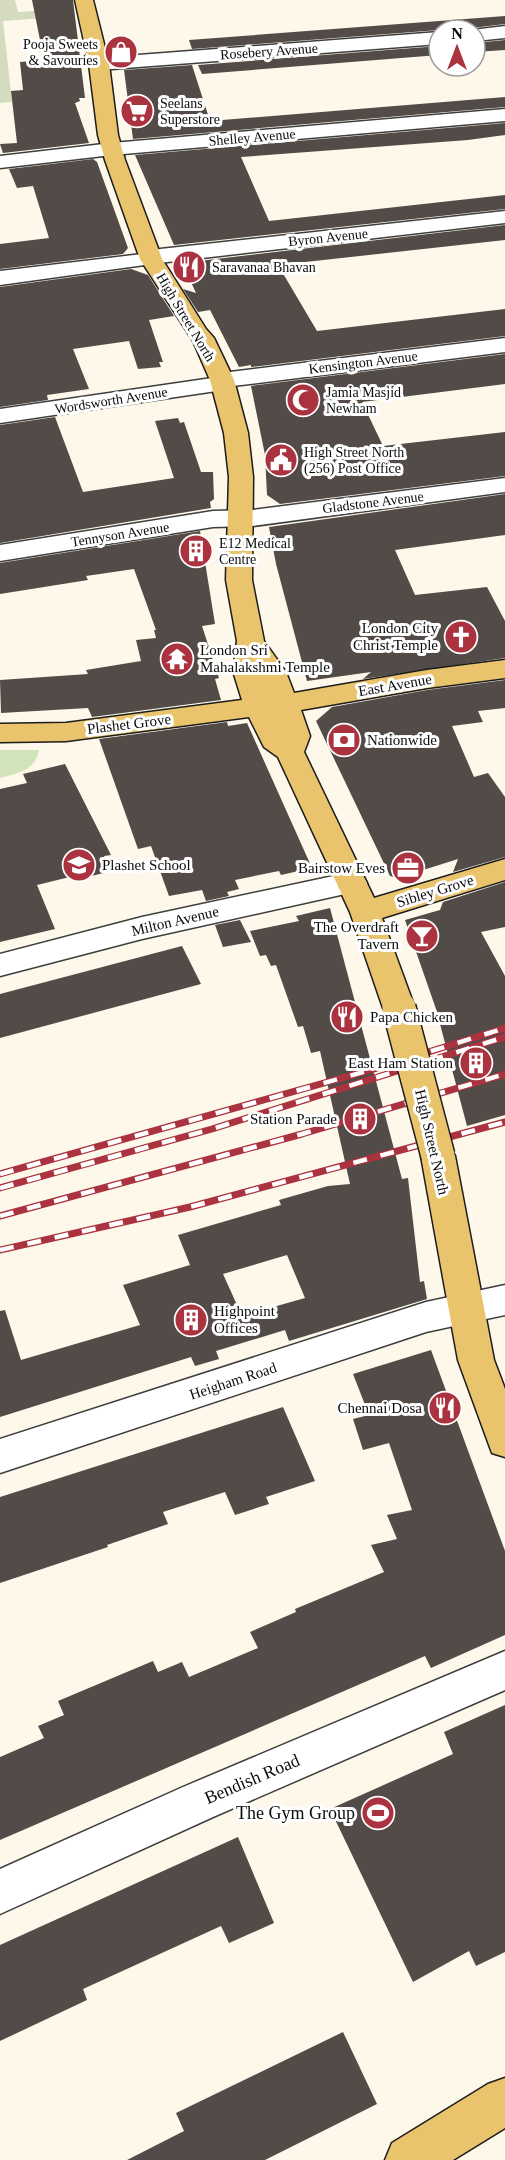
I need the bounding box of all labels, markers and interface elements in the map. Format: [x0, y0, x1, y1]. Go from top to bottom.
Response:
north arrow [427, 18, 487, 78]
text: N [451, 25, 463, 42]
shop icon: Pooja Sweets & Savouries [103, 34, 139, 70]
place label: Pooja Sweets & Savouries [23, 37, 98, 68]
street label: Rosebery Avenue [220, 41, 318, 62]
supermarket icon: Seelans Superstore [119, 93, 155, 129]
place label: Seelans Superstore [160, 96, 220, 127]
street label: Shelley Avenue [208, 126, 296, 149]
street label: Byron Avenue [287, 226, 369, 249]
restaurant icon: Saravanaa Bhavan [171, 249, 207, 285]
place label: Saravanaa Bhavan [212, 260, 316, 275]
street label: High Street North [153, 270, 218, 364]
street label: Kensington Avenue [308, 348, 418, 377]
mosque icon: Jamia Masjid Newham [285, 382, 321, 418]
street label: Wordsworth Avenue [54, 384, 169, 417]
place label: Jamia Masjid Newham [326, 385, 401, 416]
public building icon: High Street North (256) Post Office [263, 442, 299, 478]
place label: High Street North (256) Post Office [304, 445, 404, 477]
street label: Gladstone Avenue [322, 489, 425, 516]
street label: Tennyson Avenue [70, 519, 170, 550]
building icon: E12 Medical Centre [178, 533, 214, 569]
place label: E12 Medical Centre [219, 536, 291, 567]
church icon: London City Christ Temple [443, 619, 479, 655]
place label: London City Christ Temple [353, 620, 438, 653]
temple icon: London Sri Mahalakshmi Temple [159, 641, 195, 677]
place label: London Sri Mahalakshmi Temple [200, 642, 330, 675]
street label: East Avenue [357, 671, 433, 699]
street label: Plashet Grove [86, 711, 172, 737]
bank icon: Nationwide [326, 722, 362, 758]
place label: Nationwide [367, 732, 437, 748]
school or university icon: Plashet School [61, 847, 97, 883]
office icon: Bairstow Eves [390, 850, 426, 886]
place label: Plashet School [102, 857, 191, 873]
place label: Bairstow Eves [298, 860, 385, 876]
street label: Sibley Grove [395, 872, 476, 910]
street label: Milton Avenue [130, 903, 221, 939]
bar icon: The Overdraft Tavern [404, 918, 440, 954]
place label: The Overdraft Tavern [314, 919, 400, 952]
restaurant icon: Papa Chicken [329, 999, 365, 1035]
place label: Papa Chicken [370, 1009, 453, 1025]
building icon: East Ham Station [458, 1045, 494, 1081]
place label: East Ham Station [348, 1055, 453, 1071]
street label: High Street North [412, 1088, 452, 1197]
building icon: Station Parade [342, 1101, 378, 1137]
place label: Station Parade [250, 1111, 337, 1127]
building icon: Highpoint Offices [173, 1302, 209, 1338]
place label: Highpoint Offices [214, 1303, 276, 1336]
street label: Heigham Road [188, 1359, 279, 1403]
restaurant icon: Chennai Dosa [427, 1390, 463, 1426]
place label: Chennai Dosa [337, 1400, 422, 1416]
street label: Bendish Road [201, 1750, 303, 1808]
sports icon: The Gym Group [360, 1795, 396, 1831]
place label: The Gym Group [236, 1803, 355, 1823]

